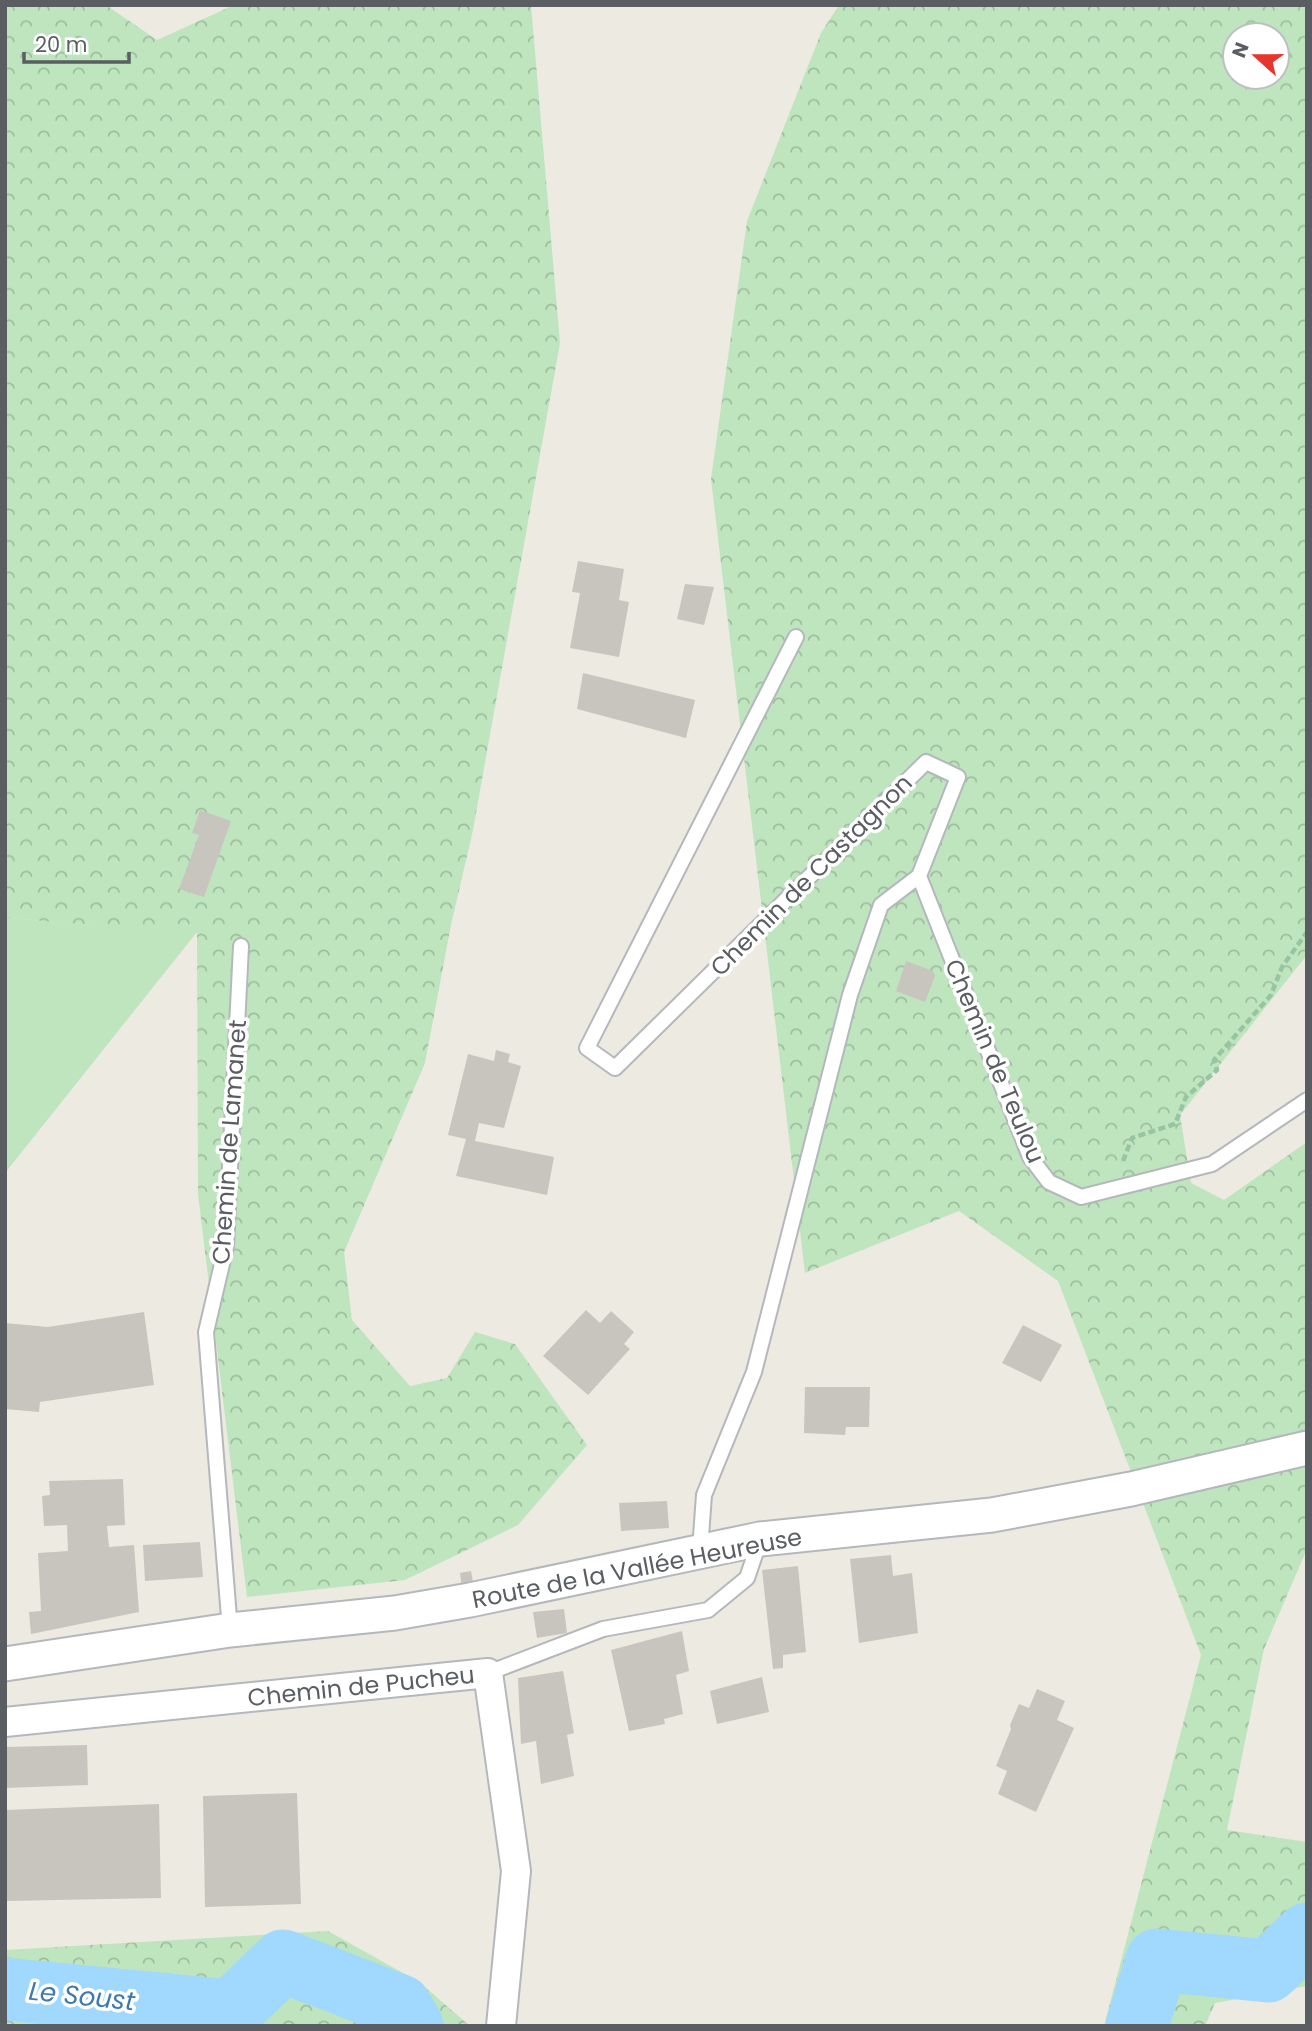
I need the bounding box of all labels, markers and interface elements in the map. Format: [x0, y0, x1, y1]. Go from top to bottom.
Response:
scale bar [24, 21, 130, 65]
north arrow [1221, 21, 1291, 91]
text: 20 m [35, 30, 88, 59]
text: N [1225, 39, 1256, 62]
street label: Chemin de Castagnon [703, 767, 919, 983]
street label: Chemin de Teulou [937, 954, 1053, 1168]
street label: Chemin de Lamanet [204, 1019, 254, 1265]
street label: Route de la Vallée Heureuse [469, 1520, 805, 1616]
street label: Chemin de Pucheu [246, 1658, 476, 1714]
water label: Le Soust [27, 1973, 137, 2020]

